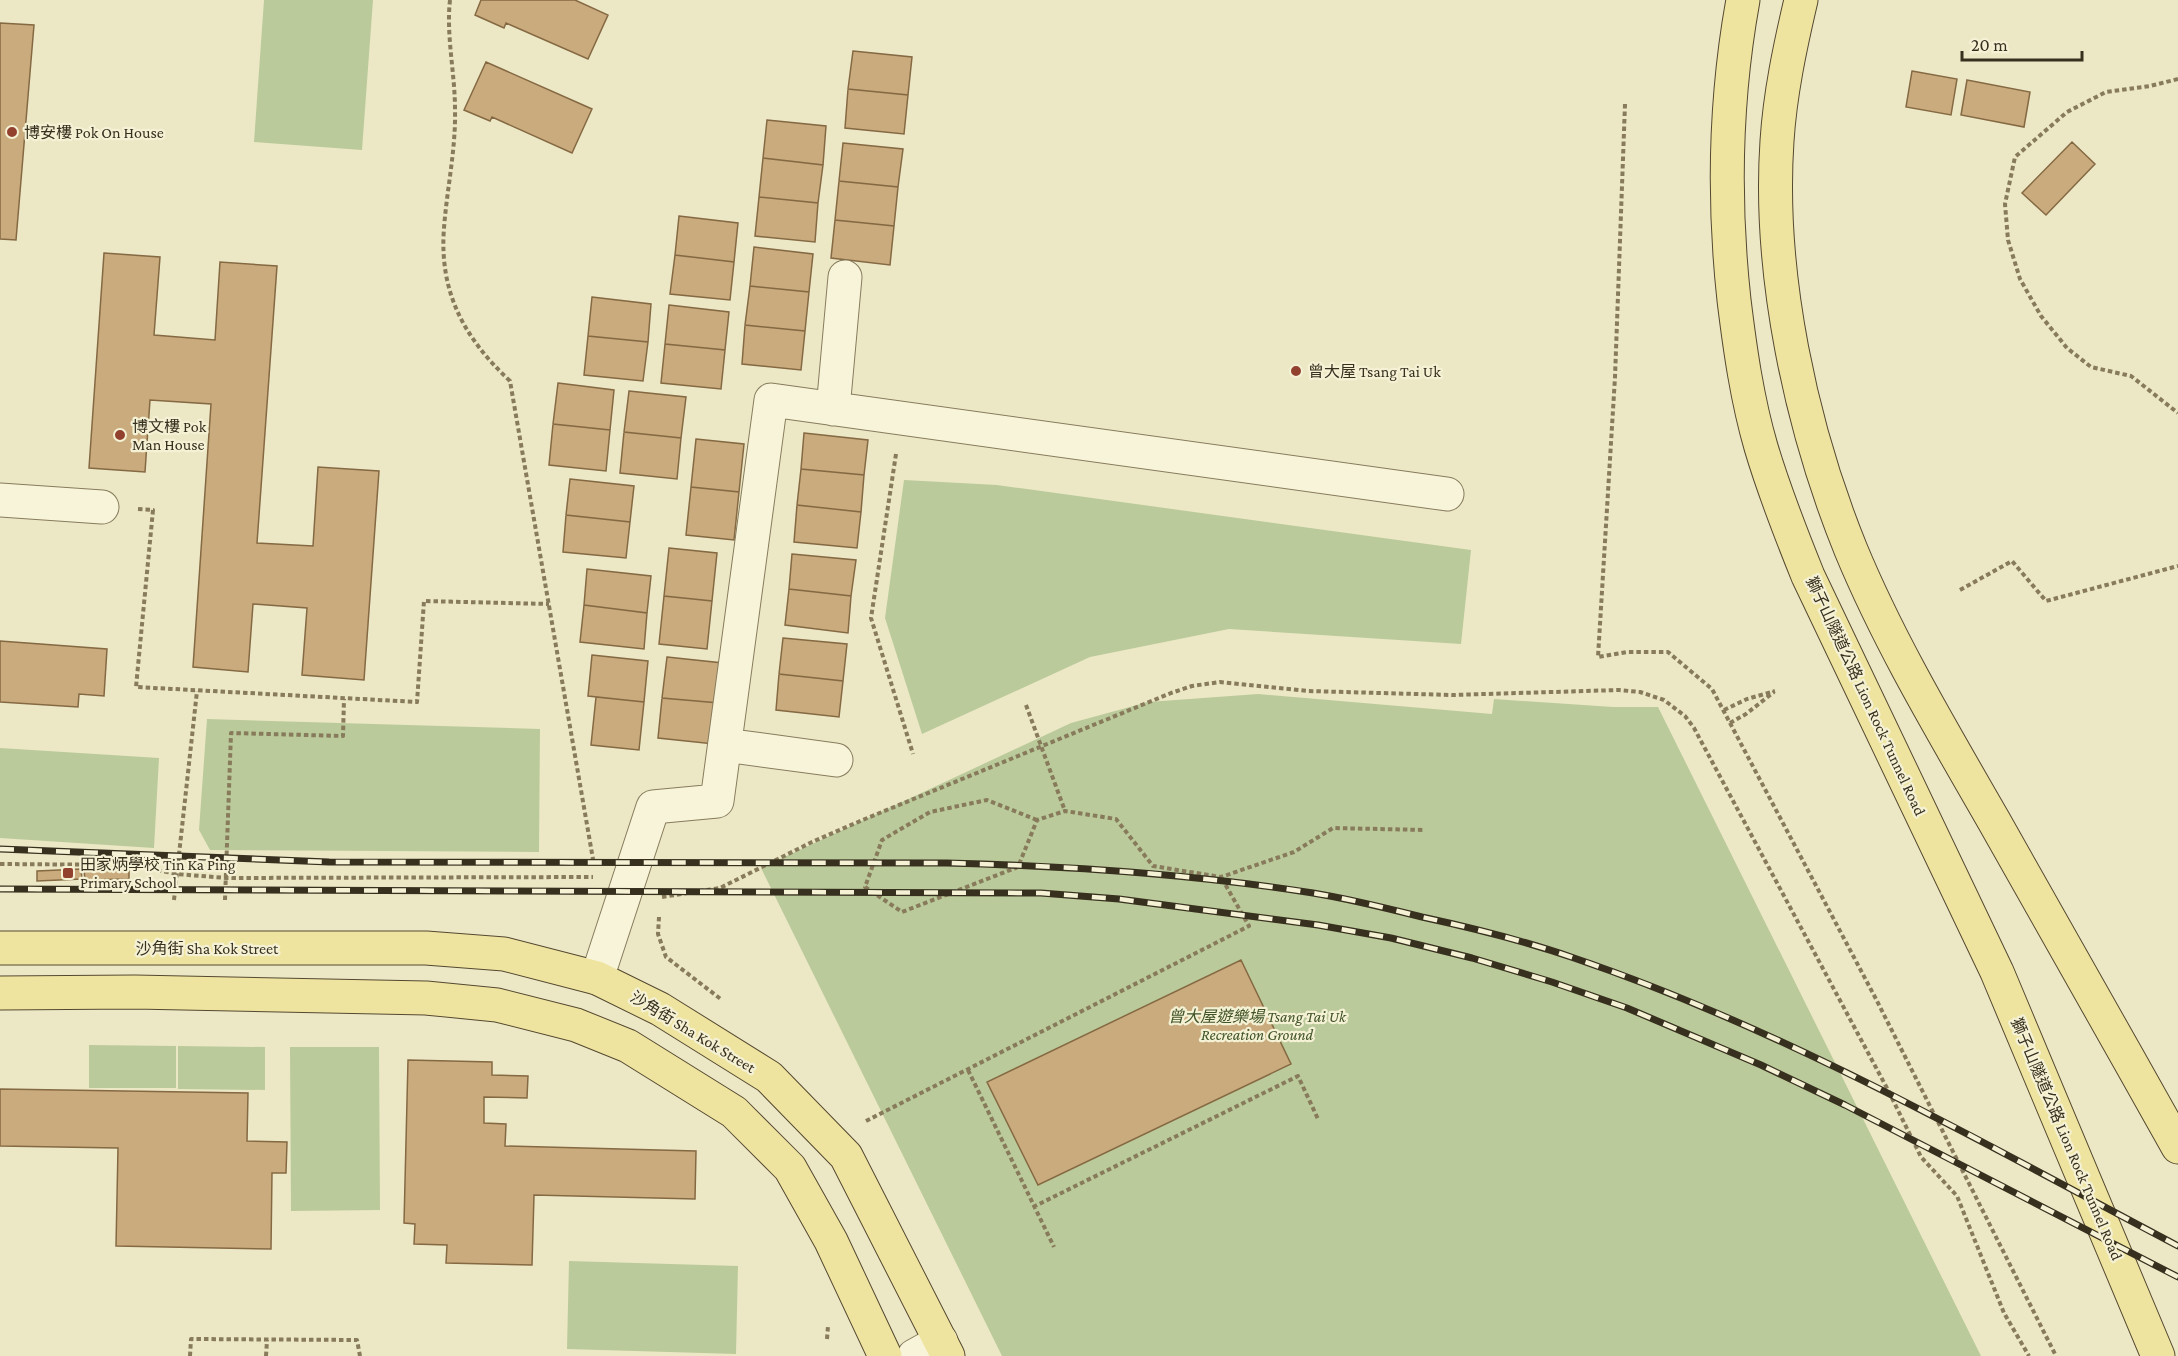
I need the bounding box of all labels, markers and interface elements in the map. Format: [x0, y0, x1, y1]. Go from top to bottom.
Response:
scale bar [1962, 24, 2082, 62]
text: 20 m [1971, 35, 2008, 55]
place label: 博安樓 Pok On House [24, 124, 164, 141]
marker: 博安樓 Pok On House [5, 125, 19, 139]
place label: 曾大屋 Tsang Tai Uk [1308, 363, 1441, 381]
marker: 曾大屋 Tsang Tai Uk [1289, 364, 1303, 378]
place label: 博文樓 Pok Man House [132, 418, 207, 453]
marker: 博文樓 Pok Man House [113, 428, 127, 442]
street label: 獅子山隧道公路 Lion Rock Tunnel Road [1803, 574, 1929, 819]
place label: 田家炳學校 Tin Ka Ping Primary School [80, 856, 236, 892]
marker: 田家炳學校 Tin Ka Ping Primary School [61, 866, 75, 880]
street label: 沙角街 Sha Kok Street [136, 940, 279, 957]
street label: 沙角街 Sha Kok Street [628, 988, 759, 1076]
park label: 曾大屋遊樂場 Tsang Tai Uk Recreation Ground [1168, 1008, 1347, 1043]
street label: 獅子山隧道公路 Lion Rock Tunnel Road [2008, 1015, 2126, 1263]

